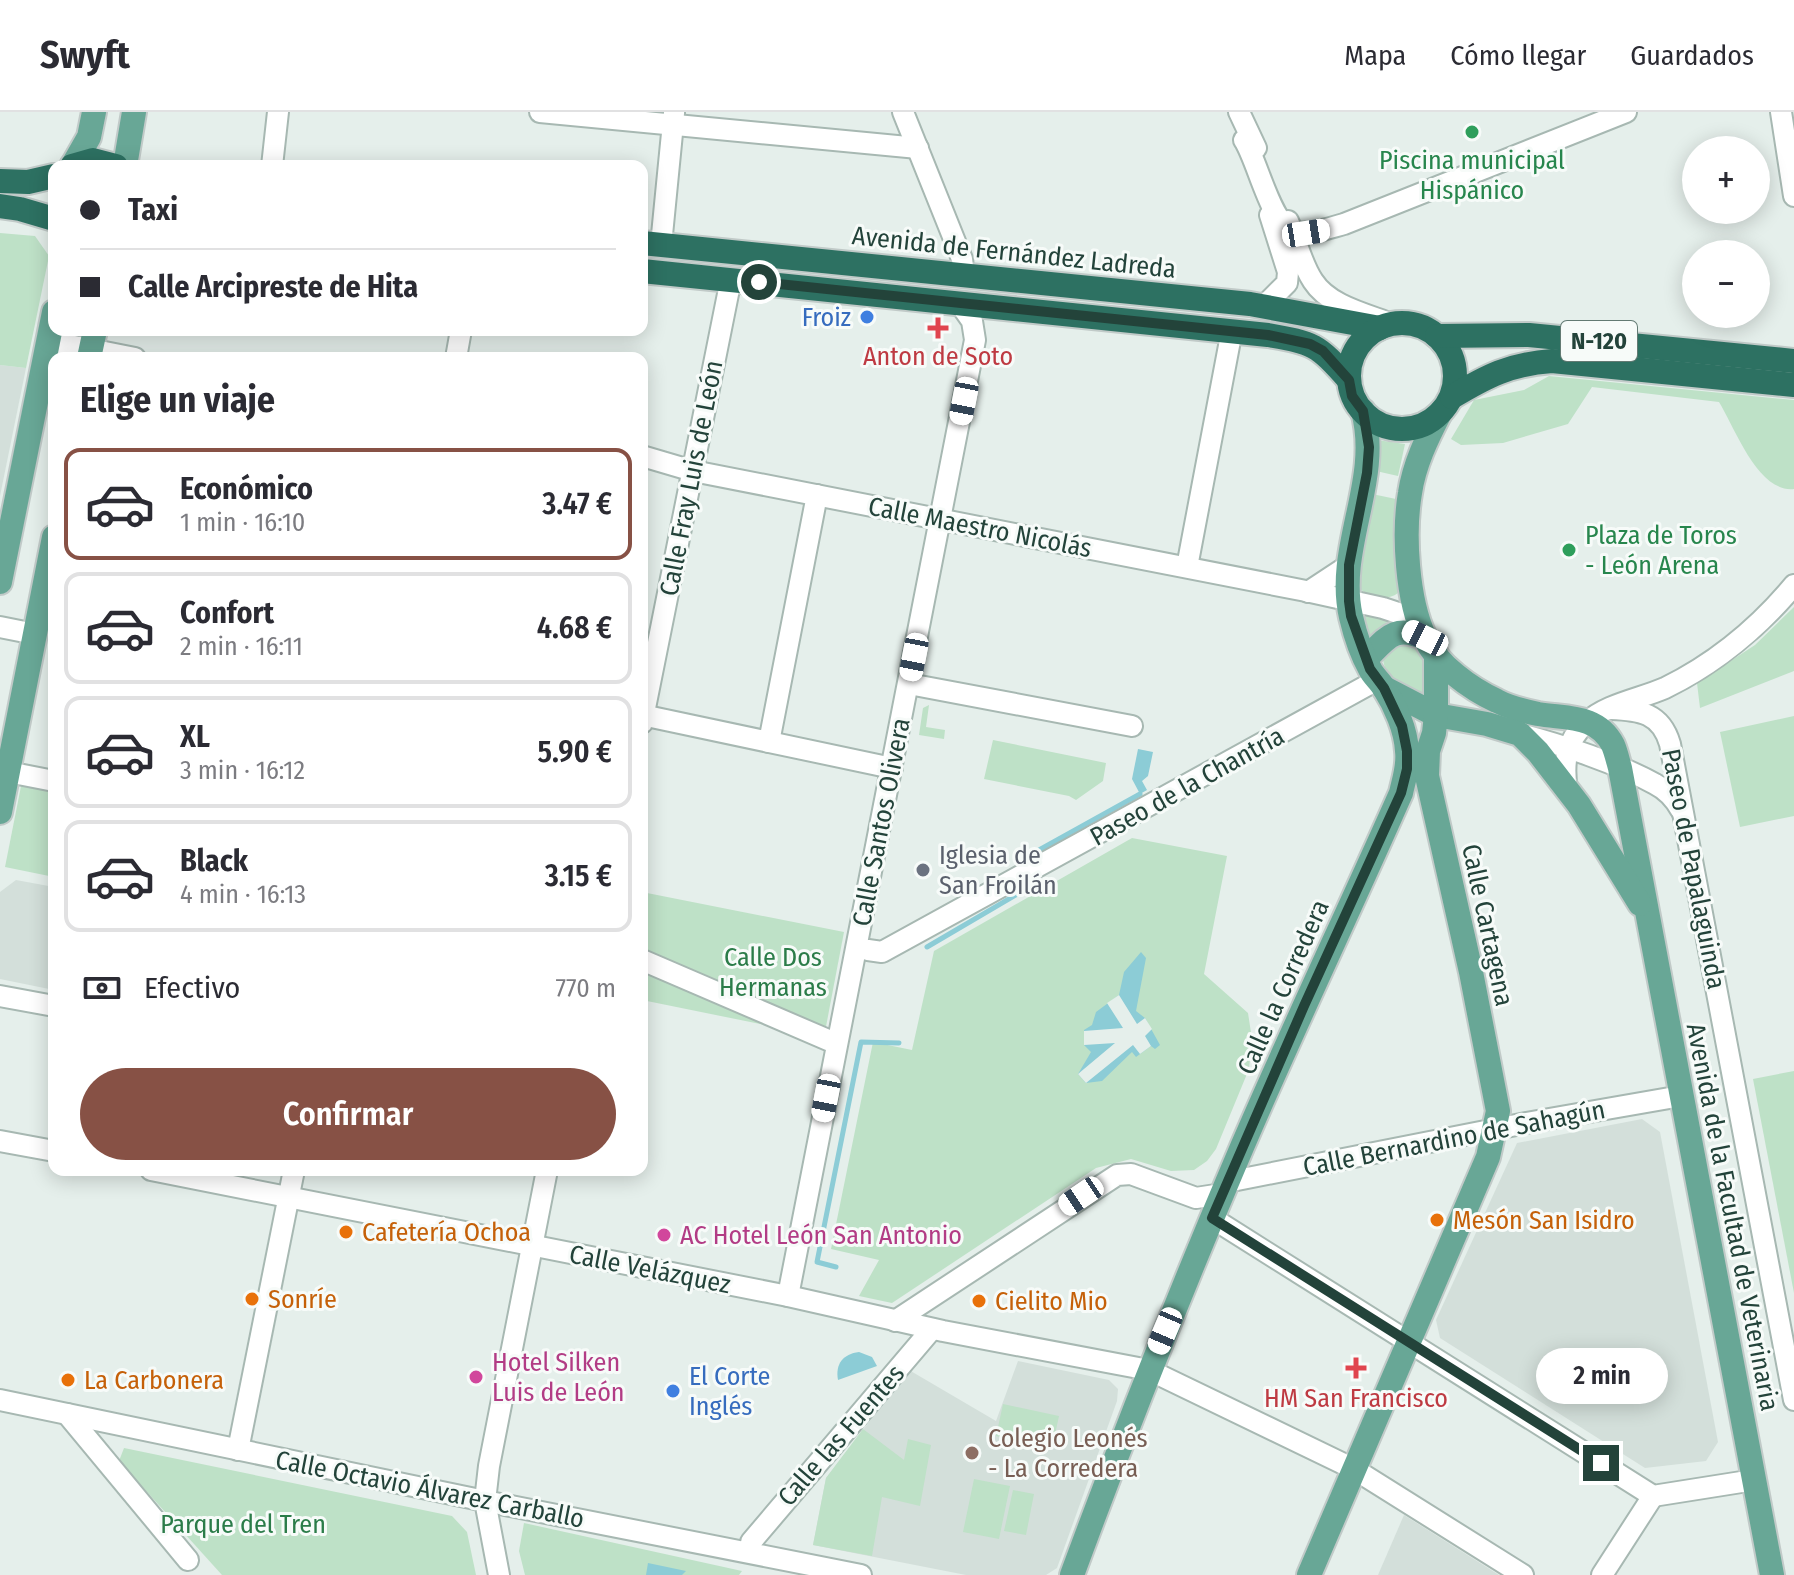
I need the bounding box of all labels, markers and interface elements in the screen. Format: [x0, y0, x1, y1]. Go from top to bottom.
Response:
text: Swyft [40, 32, 130, 78]
text: Mapa [1344, 39, 1406, 72]
text: Cómo llegar [1450, 39, 1586, 72]
text: Guardados [1630, 39, 1754, 72]
marker: Piscina municipal Hispánico [1463, 123, 1481, 141]
map controls [1682, 136, 1770, 328]
button: + [1682, 136, 1770, 224]
place label: Piscina municipal Hispánico [1379, 145, 1565, 206]
text: Taxi [128, 192, 178, 228]
car [1280, 217, 1332, 249]
street label: Avenida de Fernández Ladreda [851, 220, 1177, 285]
button: − [1682, 240, 1770, 328]
route start [741, 264, 777, 300]
text: Calle Arcipreste de Hita [128, 269, 418, 305]
place label: Froiz [802, 302, 851, 333]
marker: Froiz [858, 308, 876, 326]
marker: Anton de Soto [929, 319, 947, 337]
road number: N-120 [1561, 321, 1637, 361]
place label: Anton de Soto [863, 341, 1013, 372]
street label: Calle Fray Luis de León [653, 358, 730, 599]
car [948, 375, 980, 427]
text: Elige un viaje [80, 378, 275, 422]
icon: car [84, 468, 156, 540]
text: Económico [180, 471, 313, 507]
text: 3.47 € [542, 486, 612, 522]
street label: Calle Maestro Nicolás [866, 491, 1094, 564]
text: 1 min · 16:10 [180, 507, 305, 538]
place label: Plaza de Toros - León Arena [1585, 520, 1737, 581]
marker: Plaza de Toros - León Arena [1560, 541, 1578, 559]
icon: car [84, 592, 156, 664]
text: Confort [180, 595, 274, 631]
text: 4.68 € [537, 610, 612, 646]
car [1398, 617, 1452, 659]
text: 2 min · 16:11 [180, 631, 303, 662]
car [898, 631, 930, 683]
street label: Calle Santos Olivera [846, 715, 917, 929]
icon: car [84, 716, 156, 788]
text: XL [180, 719, 210, 755]
street label: Paseo de la Chantría [1085, 720, 1290, 853]
text: 5.90 € [538, 734, 612, 770]
street label: Paseo de Papalaguinda [1655, 746, 1732, 992]
text: 3 min · 16:12 [180, 755, 305, 786]
icon: car [84, 840, 156, 912]
place label: Iglesia de San Froilán [939, 840, 1057, 901]
street label: Calle Cartagena [1455, 841, 1520, 1009]
text: Black [180, 843, 248, 879]
text: 3.15 € [545, 858, 612, 894]
marker: Iglesia de San Froilán [914, 861, 932, 879]
text: 4 min · 16:13 [180, 879, 306, 910]
street label: Calle la Corredera [1231, 895, 1336, 1079]
park label: Calle Dos Hermanas [719, 942, 827, 1003]
icon: cash [80, 966, 124, 1010]
text: Efectivo [144, 970, 240, 1006]
text: 770 m [555, 973, 616, 1004]
street label: Avenida de la Facultad de Veterinaria [1680, 1021, 1785, 1414]
button: Confirmar [80, 1068, 616, 1160]
car [810, 1072, 842, 1124]
street label: Calle Bernardino de Sahagún [1301, 1094, 1608, 1183]
car [1054, 1173, 1108, 1219]
place label: Mesón San Isidro [1453, 1205, 1635, 1236]
marker: Mesón San Isidro [1428, 1211, 1446, 1229]
place label: Cafetería Ochoa [362, 1217, 531, 1248]
place label: AC Hotel León San Antonio [680, 1220, 962, 1251]
marker: Cafetería Ochoa [337, 1223, 355, 1241]
marker: AC Hotel León San Antonio [655, 1226, 673, 1244]
street label: Calle Velázquez [567, 1239, 733, 1300]
place label: Sonríe [268, 1284, 337, 1315]
place label: Cielito Mio [995, 1286, 1108, 1317]
marker: Sonríe [243, 1290, 261, 1308]
marker: Cielito Mio [970, 1292, 988, 1310]
car [1145, 1304, 1185, 1358]
place label: Hotel Silken Luis de León [492, 1347, 625, 1408]
callout: 2 min [1535, 1347, 1667, 1403]
marker: HM San Francisco [1345, 1357, 1367, 1379]
street label: Calle las Fuentes [772, 1358, 911, 1512]
text: 2 min [1573, 1360, 1631, 1391]
place label: El Corte Inglés [689, 1361, 770, 1422]
place label: La Carbonera [84, 1365, 224, 1396]
marker: Hotel Silken Luis de León [467, 1368, 485, 1386]
marker: La Carbonera [59, 1371, 77, 1389]
marker: El Corte Inglés [664, 1382, 682, 1400]
place label: HM San Francisco [1264, 1383, 1448, 1414]
place label: Colegio Leonés - La Corredera [988, 1423, 1148, 1484]
street label: Calle Octavio Álvarez Carballo [273, 1444, 587, 1535]
marker: Colegio Leonés - La Corredera [963, 1444, 981, 1462]
route end [1583, 1445, 1619, 1481]
park label: Parque del Tren [160, 1509, 326, 1540]

